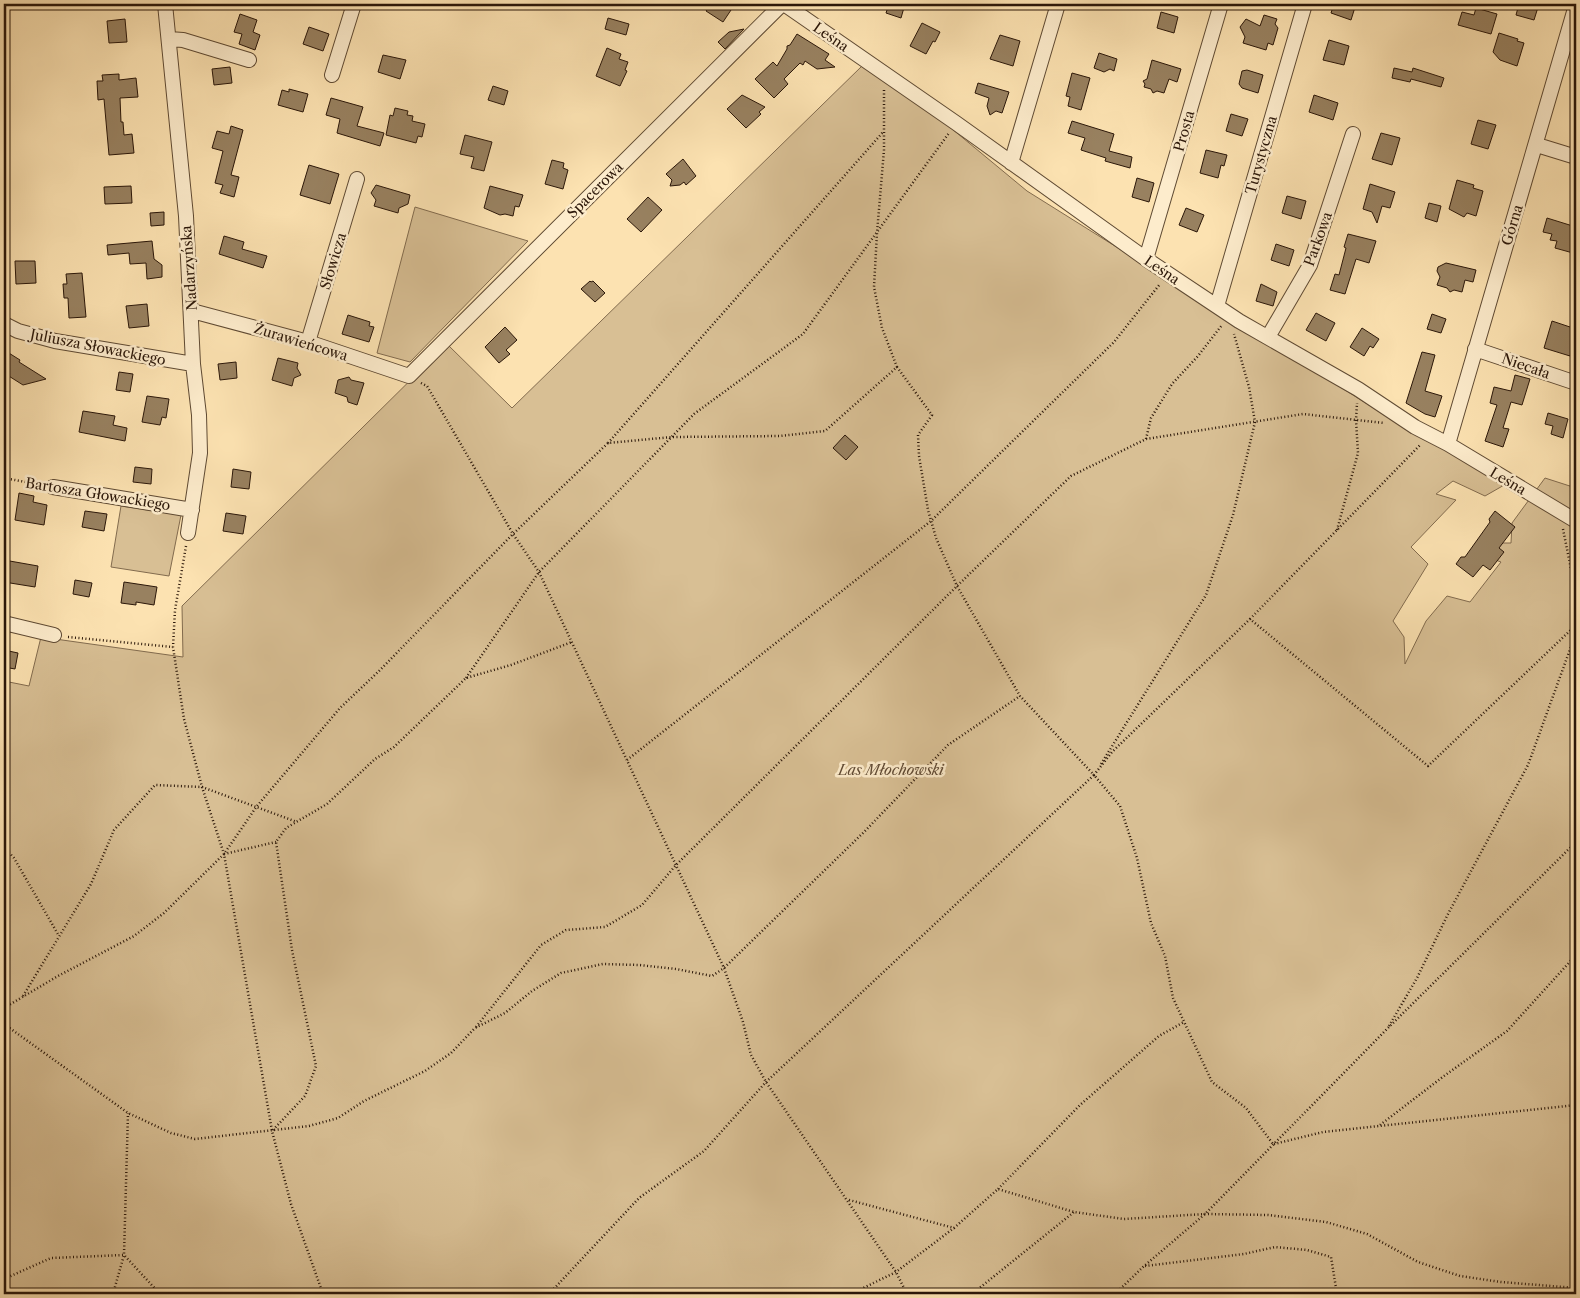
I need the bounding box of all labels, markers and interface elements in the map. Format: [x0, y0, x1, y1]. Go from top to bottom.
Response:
street label: Leśna [810, 18, 853, 56]
street label: Prosta [1170, 108, 1199, 154]
street label: Turystyczna [1241, 113, 1281, 196]
street label: Spacerowa [563, 158, 627, 222]
street label: Górna [1497, 202, 1527, 248]
street label: Parkowa [1300, 209, 1336, 269]
street label: Nadarzyńska [177, 224, 201, 311]
street label: Słowicza [316, 230, 350, 292]
street label: Leśna [1141, 252, 1184, 289]
street label: Żurawieńcowa [252, 319, 351, 365]
street label: Juliusza Słowackiego [27, 325, 167, 369]
street label: Niecała [1499, 349, 1553, 383]
street label: Leśna [1487, 463, 1530, 499]
street label: Bartosza Głowackiego [24, 474, 172, 514]
park label: Las Młochowski [837, 761, 945, 779]

